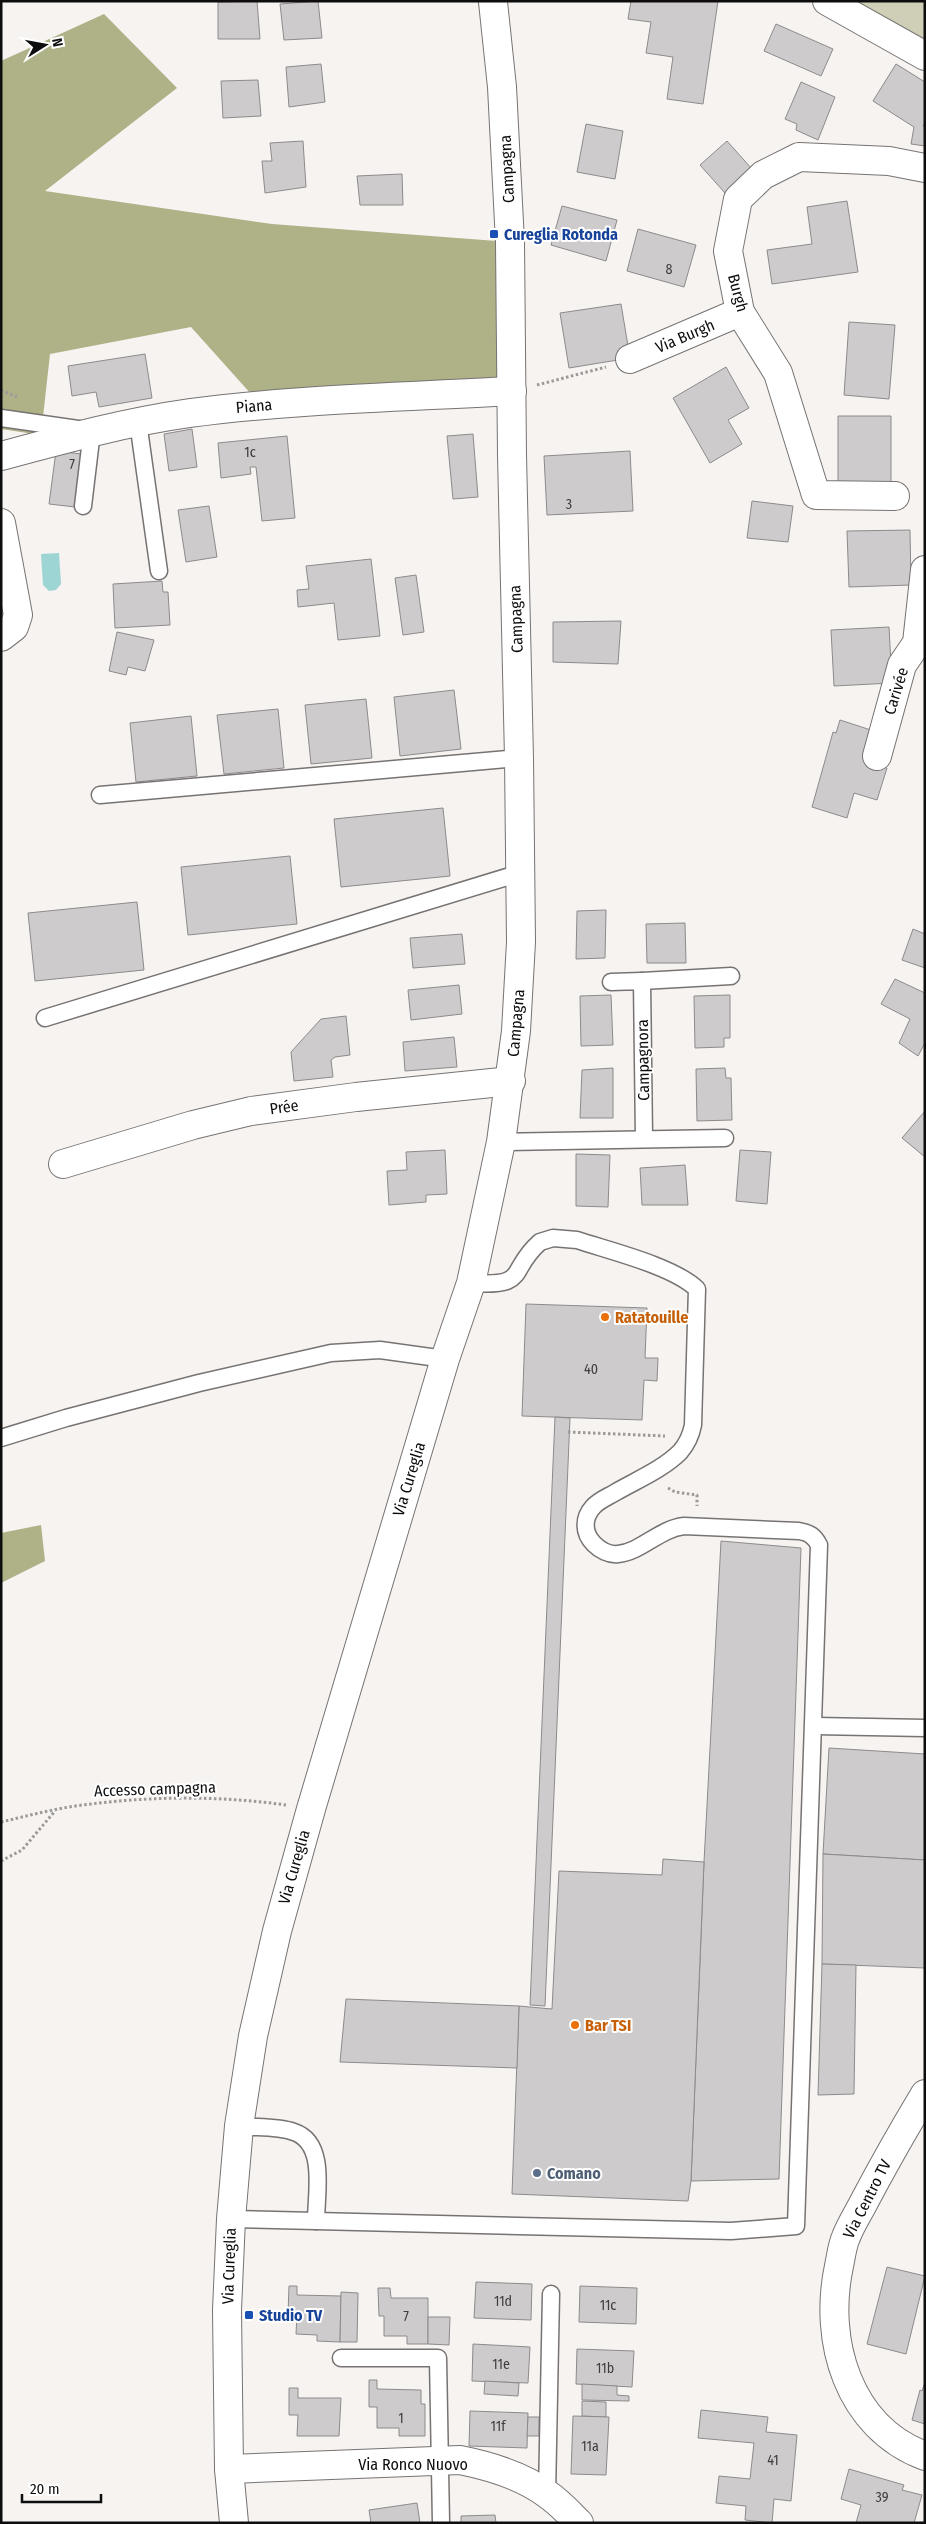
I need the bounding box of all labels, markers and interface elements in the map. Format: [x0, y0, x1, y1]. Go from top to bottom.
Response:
north arrow [20, 20, 70, 70]
text: N [48, 37, 66, 48]
street label: Campagna [496, 134, 518, 203]
place label: Cureglia Rotonda [504, 225, 618, 244]
marker: Cureglia Rotonda [488, 228, 500, 240]
house number: 8 [666, 261, 673, 278]
street label: Burgh [724, 272, 752, 314]
street label: Via Burgh [653, 315, 717, 357]
street label: Piana [235, 395, 273, 417]
house number: 1c [244, 444, 256, 461]
house number: 7 [69, 456, 75, 473]
house number: 3 [566, 496, 572, 513]
street label: Campagna [505, 585, 527, 653]
street label: Carivée [880, 665, 912, 717]
street label: Campagna [504, 988, 528, 1058]
street label: Campagnora [633, 1019, 653, 1101]
street label: Prée [268, 1096, 300, 1118]
place label: Ratatouille [615, 1308, 688, 1327]
marker: Ratatouille [599, 1311, 611, 1323]
house number: 40 [584, 1361, 598, 1378]
street label: Via Cureglia [389, 1439, 429, 1518]
street label: Accesso campagna [94, 1777, 216, 1801]
street label: Via Cureglia [274, 1827, 314, 1906]
place label: Bar TSI [585, 2016, 631, 2035]
marker: Bar TSI [569, 2019, 581, 2031]
street label: Via Centro TV [839, 2156, 895, 2242]
place label: Comano [547, 2164, 601, 2183]
marker: Comano [531, 2167, 543, 2179]
street label: Via Cureglia [218, 2227, 240, 2305]
house number: 11d [494, 2293, 512, 2310]
house number: 11c [600, 2297, 616, 2314]
place label: Studio TV [259, 2306, 323, 2325]
house number: 7 [403, 2308, 409, 2325]
marker: Studio TV [243, 2309, 255, 2321]
house number: 11e [492, 2356, 510, 2373]
house number: 11b [596, 2360, 614, 2377]
house number: 1 [398, 2410, 404, 2427]
house number: 11f [490, 2418, 507, 2435]
house number: 11a [581, 2438, 599, 2455]
house number: 41 [767, 2452, 779, 2469]
street label: Via Ronco Nuovo [358, 2455, 468, 2474]
scale bar [22, 2472, 101, 2504]
text: 20 m [30, 2480, 60, 2498]
house number: 39 [876, 2489, 889, 2506]

